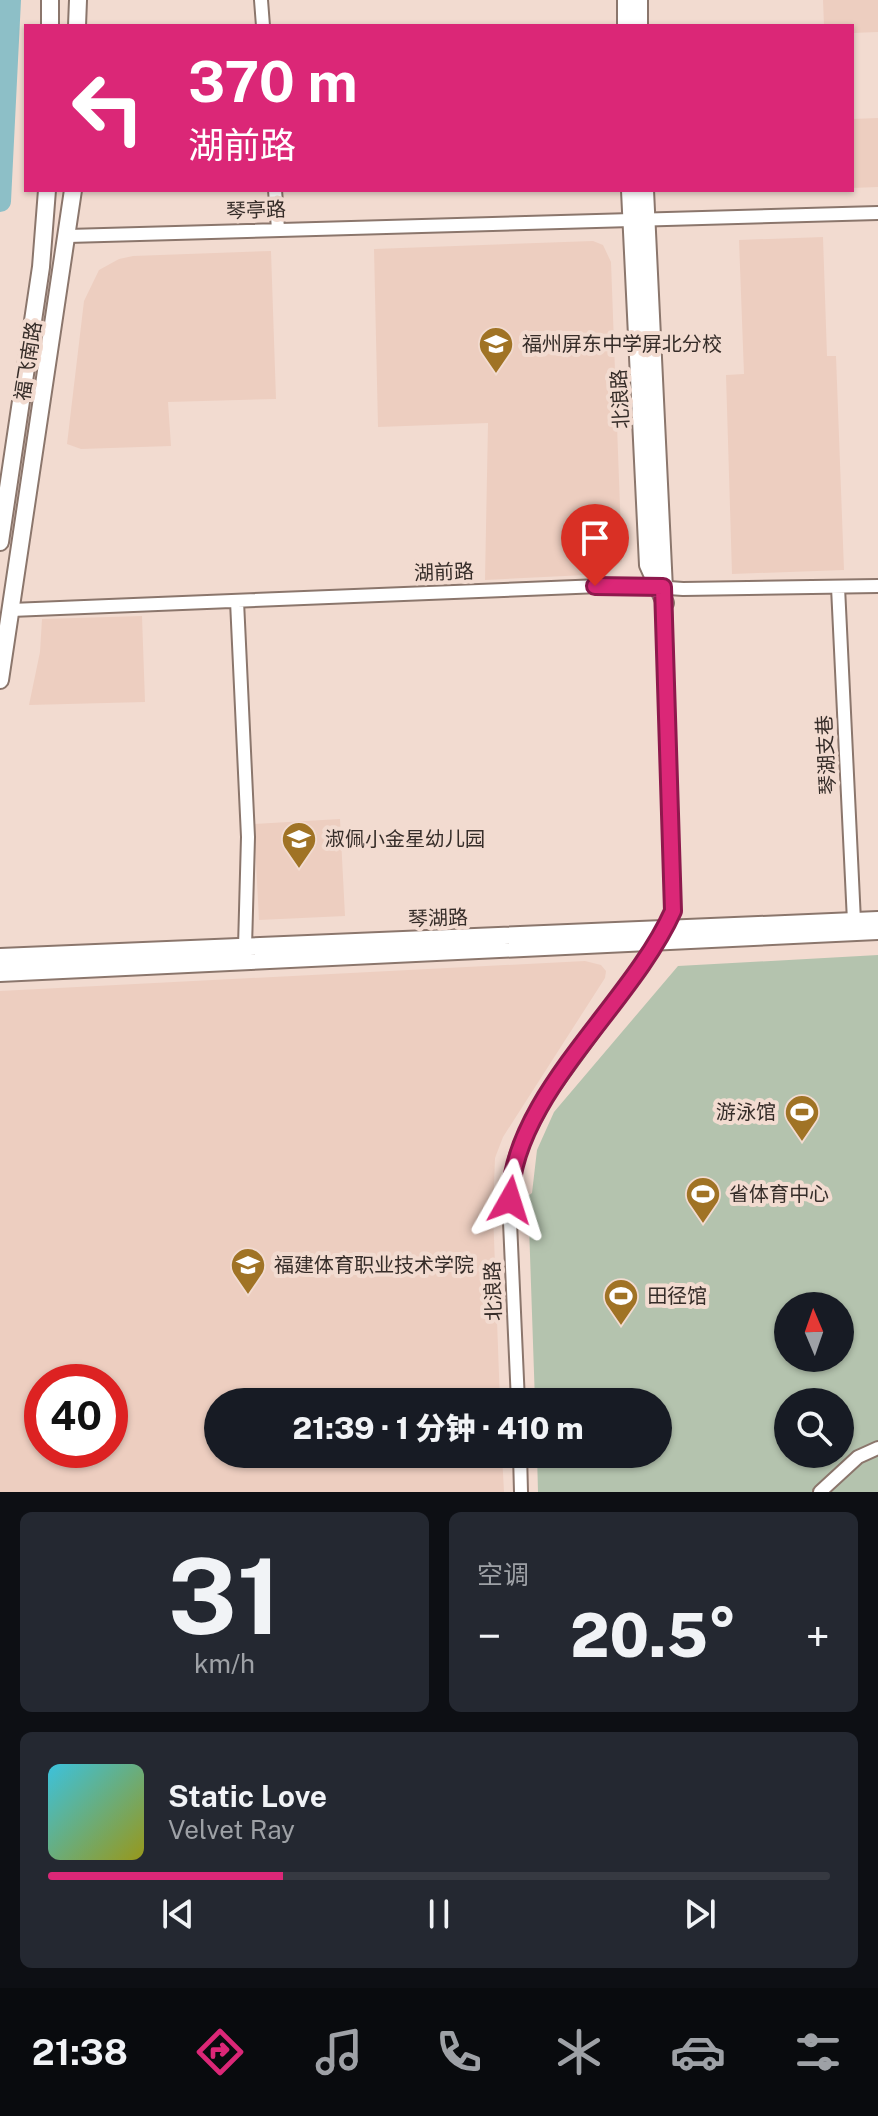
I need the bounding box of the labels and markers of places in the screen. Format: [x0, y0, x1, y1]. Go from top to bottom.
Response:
school or university icon: 福州屏东中学屏北分校 [477, 325, 515, 375]
place label: 福州屏东中学屏北分校 [522, 332, 722, 356]
pin [561, 504, 629, 586]
school or university icon: 淑佩小金星幼儿园 [280, 820, 318, 870]
place label: 淑佩小金星幼儿园 [325, 827, 485, 851]
sports icon: 游泳馆 [783, 1093, 821, 1143]
place label: 游泳馆 [716, 1100, 776, 1124]
sports icon: 省体育中心 [684, 1175, 722, 1225]
place label: 省体育中心 [729, 1182, 829, 1206]
school or university icon: 福建体育职业技术学院 [229, 1246, 267, 1296]
place label: 福建体育职业技术学院 [274, 1253, 474, 1277]
sports icon: 田径馆 [602, 1277, 640, 1327]
place label: 田径馆 [647, 1284, 707, 1308]

